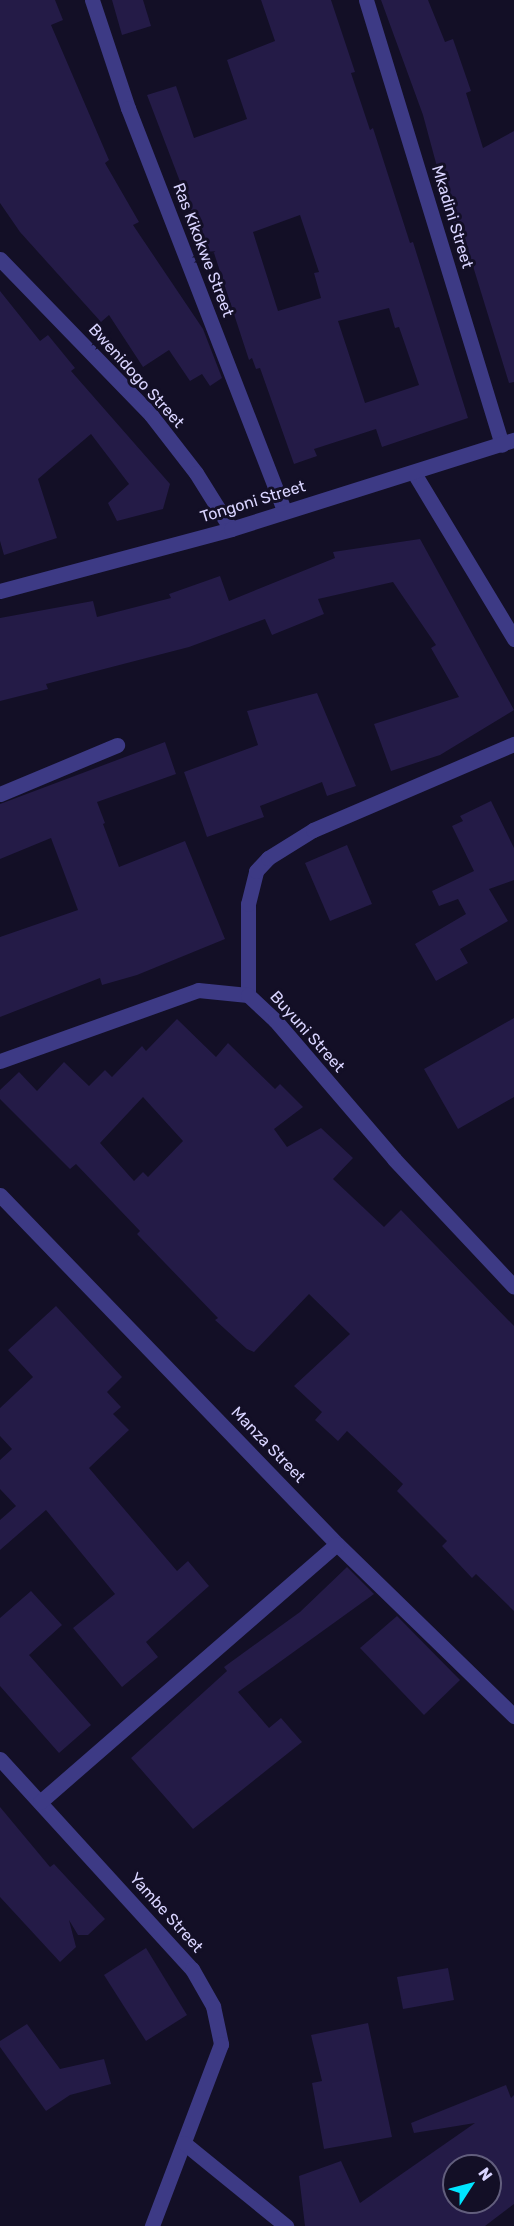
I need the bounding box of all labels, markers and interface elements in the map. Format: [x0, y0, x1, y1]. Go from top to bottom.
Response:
street label: Mkadini Street [427, 163, 477, 271]
street label: Ras Kikokwe Street [169, 180, 237, 320]
street label: Bwenidogo Street [84, 320, 188, 432]
street label: Tongoni Street [198, 477, 308, 527]
street label: Buyuni Street [266, 987, 348, 1077]
street label: Manza Street [227, 1403, 309, 1487]
street label: Yambe Street [125, 1869, 207, 1957]
north arrow [442, 2154, 502, 2214]
text: N [474, 2164, 496, 2185]

